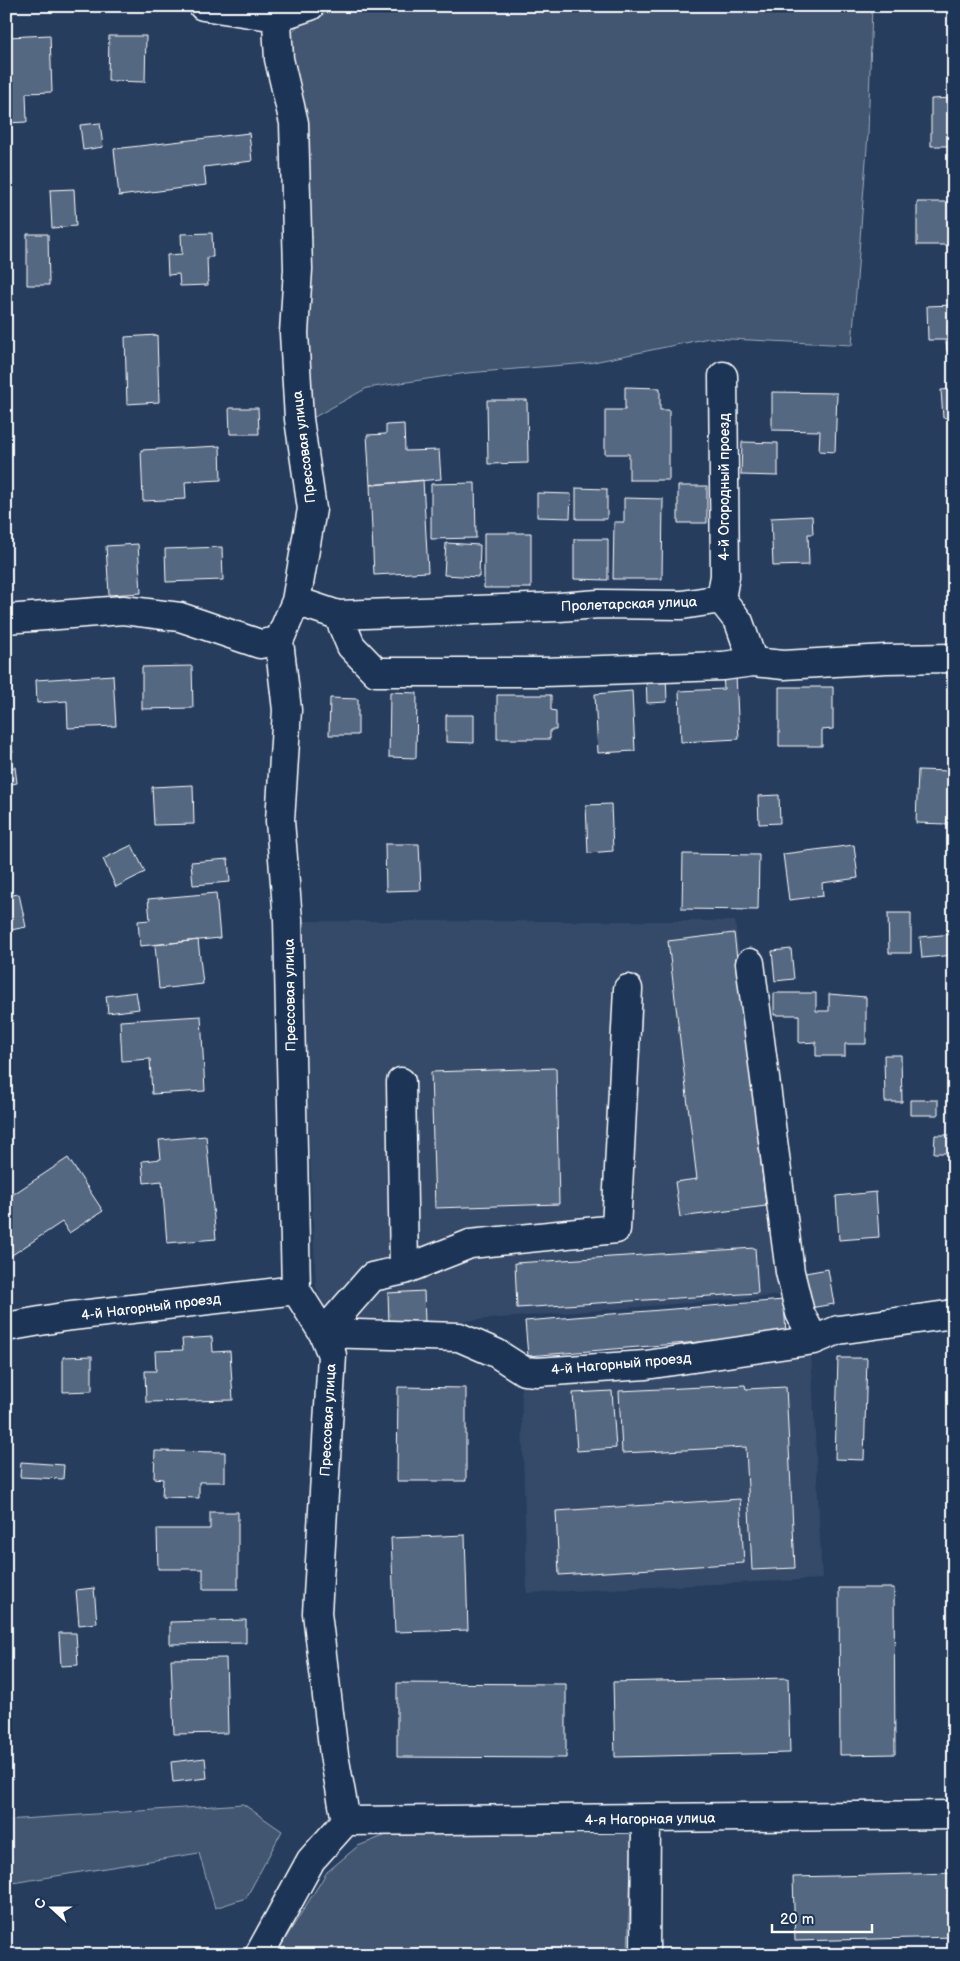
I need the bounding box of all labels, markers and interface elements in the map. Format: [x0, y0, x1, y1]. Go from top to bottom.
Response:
street label: Прессовая улица [289, 389, 319, 504]
street label: 4-й Огородный проезд [716, 413, 733, 561]
street label: Пролетарская улица [561, 593, 698, 615]
street label: Прессовая улица [281, 938, 299, 1052]
street label: 4-й Нагорный проезд [80, 1290, 222, 1324]
street label: 4-й Нагорный проезд [550, 1349, 692, 1379]
street label: Прессовая улица [317, 1362, 339, 1477]
street label: 4-я Нагорная улица [585, 1809, 716, 1829]
north arrow [28, 1884, 78, 1934]
text: С [31, 1896, 50, 1911]
scale bar [772, 1901, 872, 1933]
text: 20 m [780, 1910, 814, 1929]

